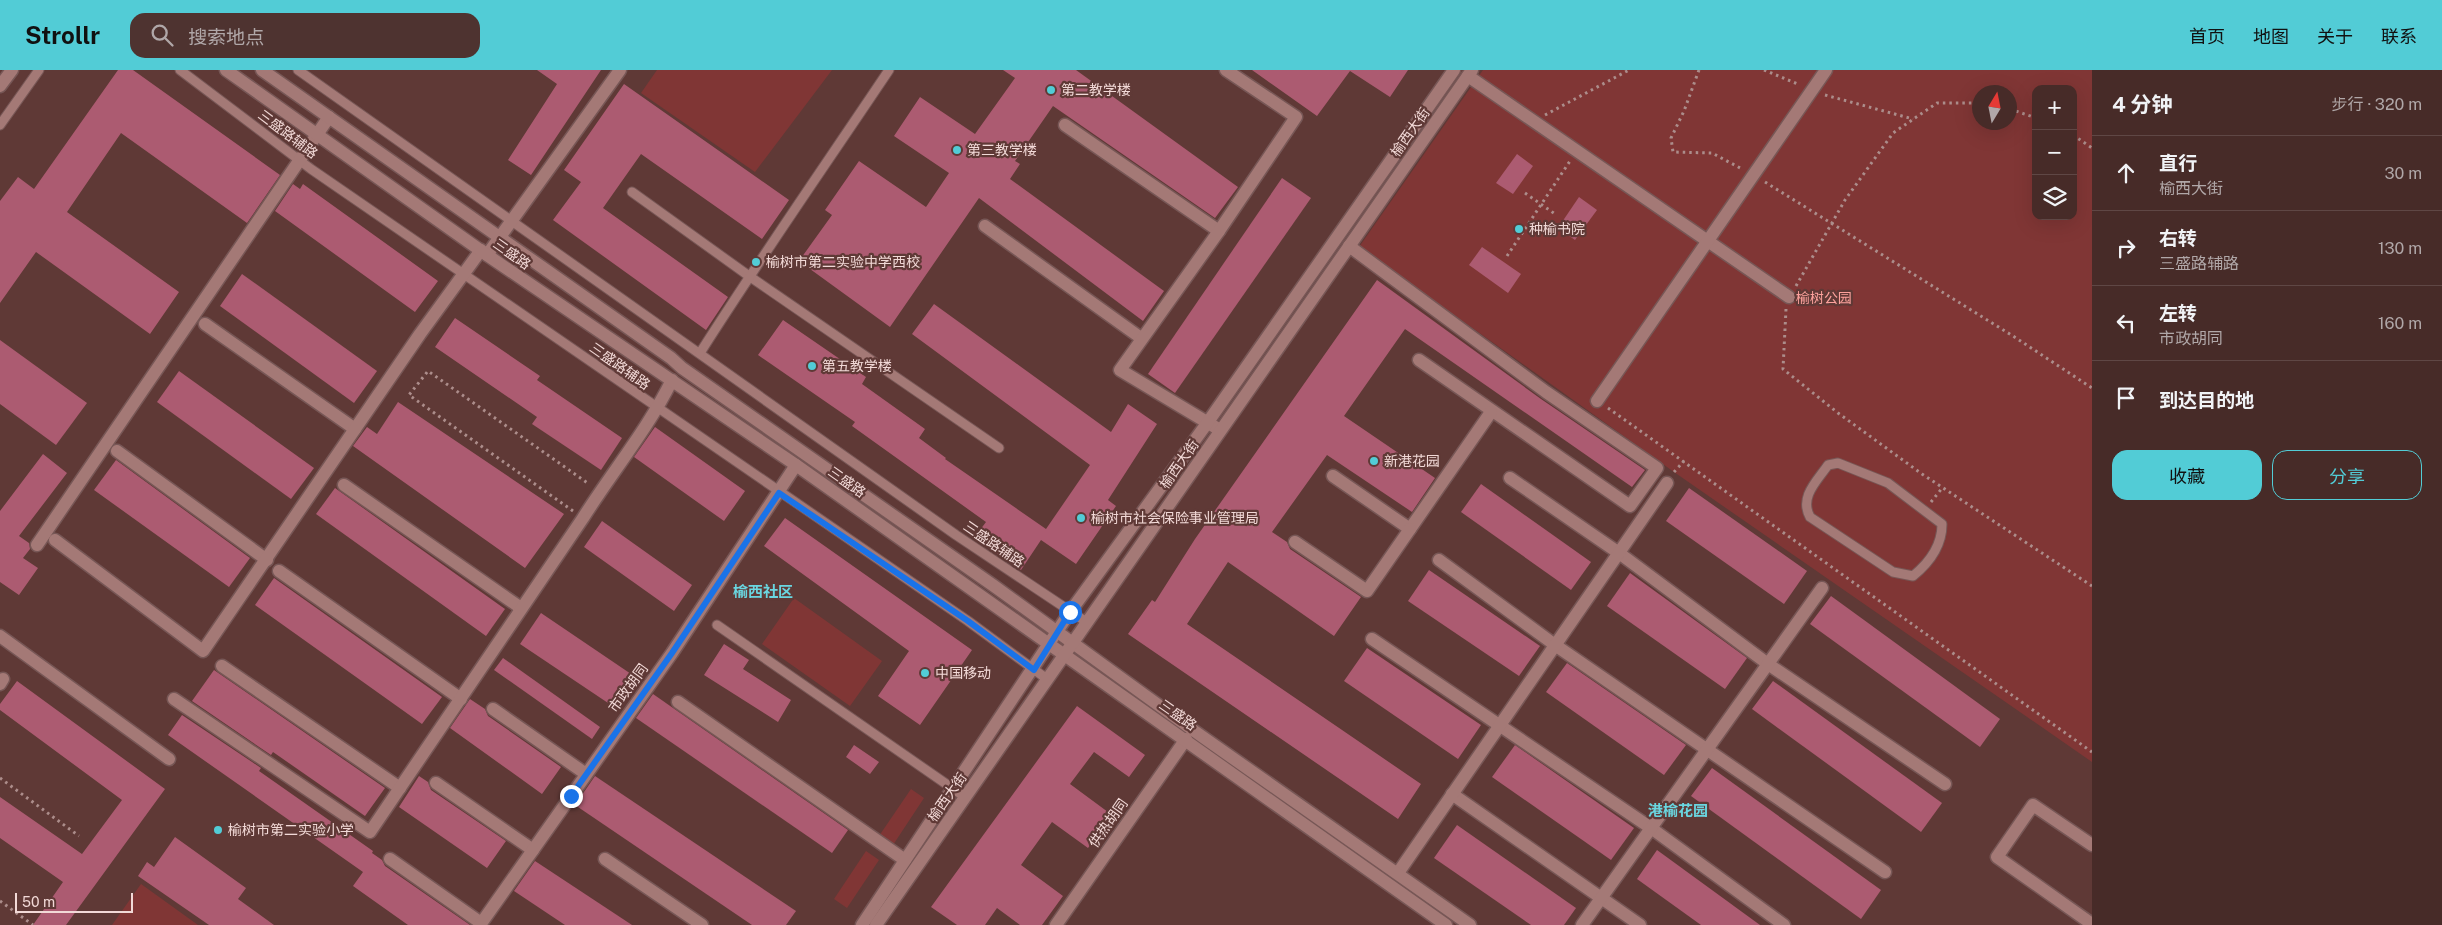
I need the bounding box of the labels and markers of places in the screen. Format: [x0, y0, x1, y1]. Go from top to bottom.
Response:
place label: 第二教学楼 [1061, 82, 1131, 98]
marker: 第二教学楼 [1045, 84, 1057, 96]
place label: 第三教学楼 [967, 142, 1037, 158]
marker: 第三教学楼 [951, 144, 963, 156]
place label: 种榆书院 [1529, 221, 1585, 237]
marker: 种榆书院 [1513, 223, 1525, 235]
place label: 榆树市第二实验中学西校 [766, 254, 920, 270]
marker: 榆树市第二实验中学西校 [750, 256, 762, 268]
place label: 第五教学楼 [822, 358, 892, 374]
marker: 第五教学楼 [806, 360, 818, 372]
place label: 新港花园 [1384, 453, 1440, 469]
marker: 新港花园 [1368, 455, 1380, 467]
place label: 榆树市社会保险事业管理局 [1091, 510, 1259, 526]
marker: 榆树市社会保险事业管理局 [1075, 512, 1087, 524]
place label: 中国移动 [935, 665, 991, 681]
marker: 中国移动 [919, 667, 931, 679]
place label: 榆树市第二实验小学 [228, 822, 354, 838]
marker: 榆树市第二实验小学 [212, 824, 224, 836]

